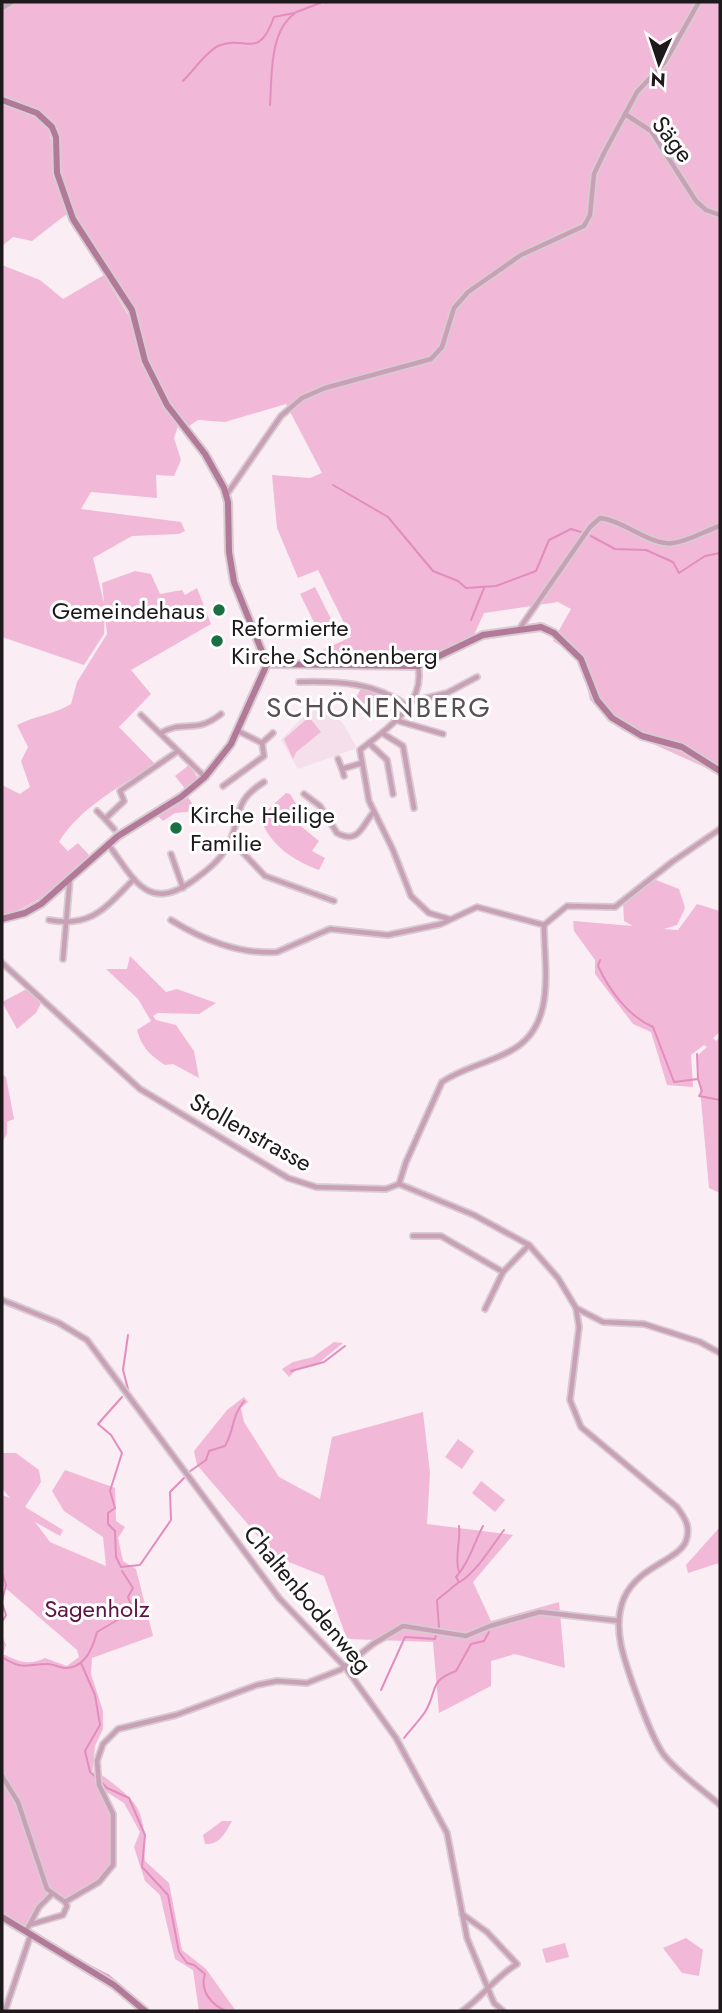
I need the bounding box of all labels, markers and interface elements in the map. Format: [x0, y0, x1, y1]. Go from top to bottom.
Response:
north arrow [624, 28, 694, 98]
text: N [650, 66, 666, 93]
street label: Säge [644, 108, 702, 170]
place label: Gemeindehaus [52, 593, 205, 628]
marker: Gemeindehaus [211, 602, 227, 618]
place label: Reformierte Kirche Schönenberg [231, 610, 438, 673]
marker: Reformierte Kirche Schönenberg [209, 633, 225, 649]
district label: SCHÖNENBERG [266, 687, 492, 728]
place label: Kirche Heilige Familie [190, 797, 335, 860]
marker: Kirche Heilige Familie [168, 820, 184, 836]
street label: Stollenstrasse [184, 1084, 318, 1180]
street label: Chaltenbodenweg [235, 1517, 381, 1681]
park label: Sagenholz [44, 1591, 150, 1626]

